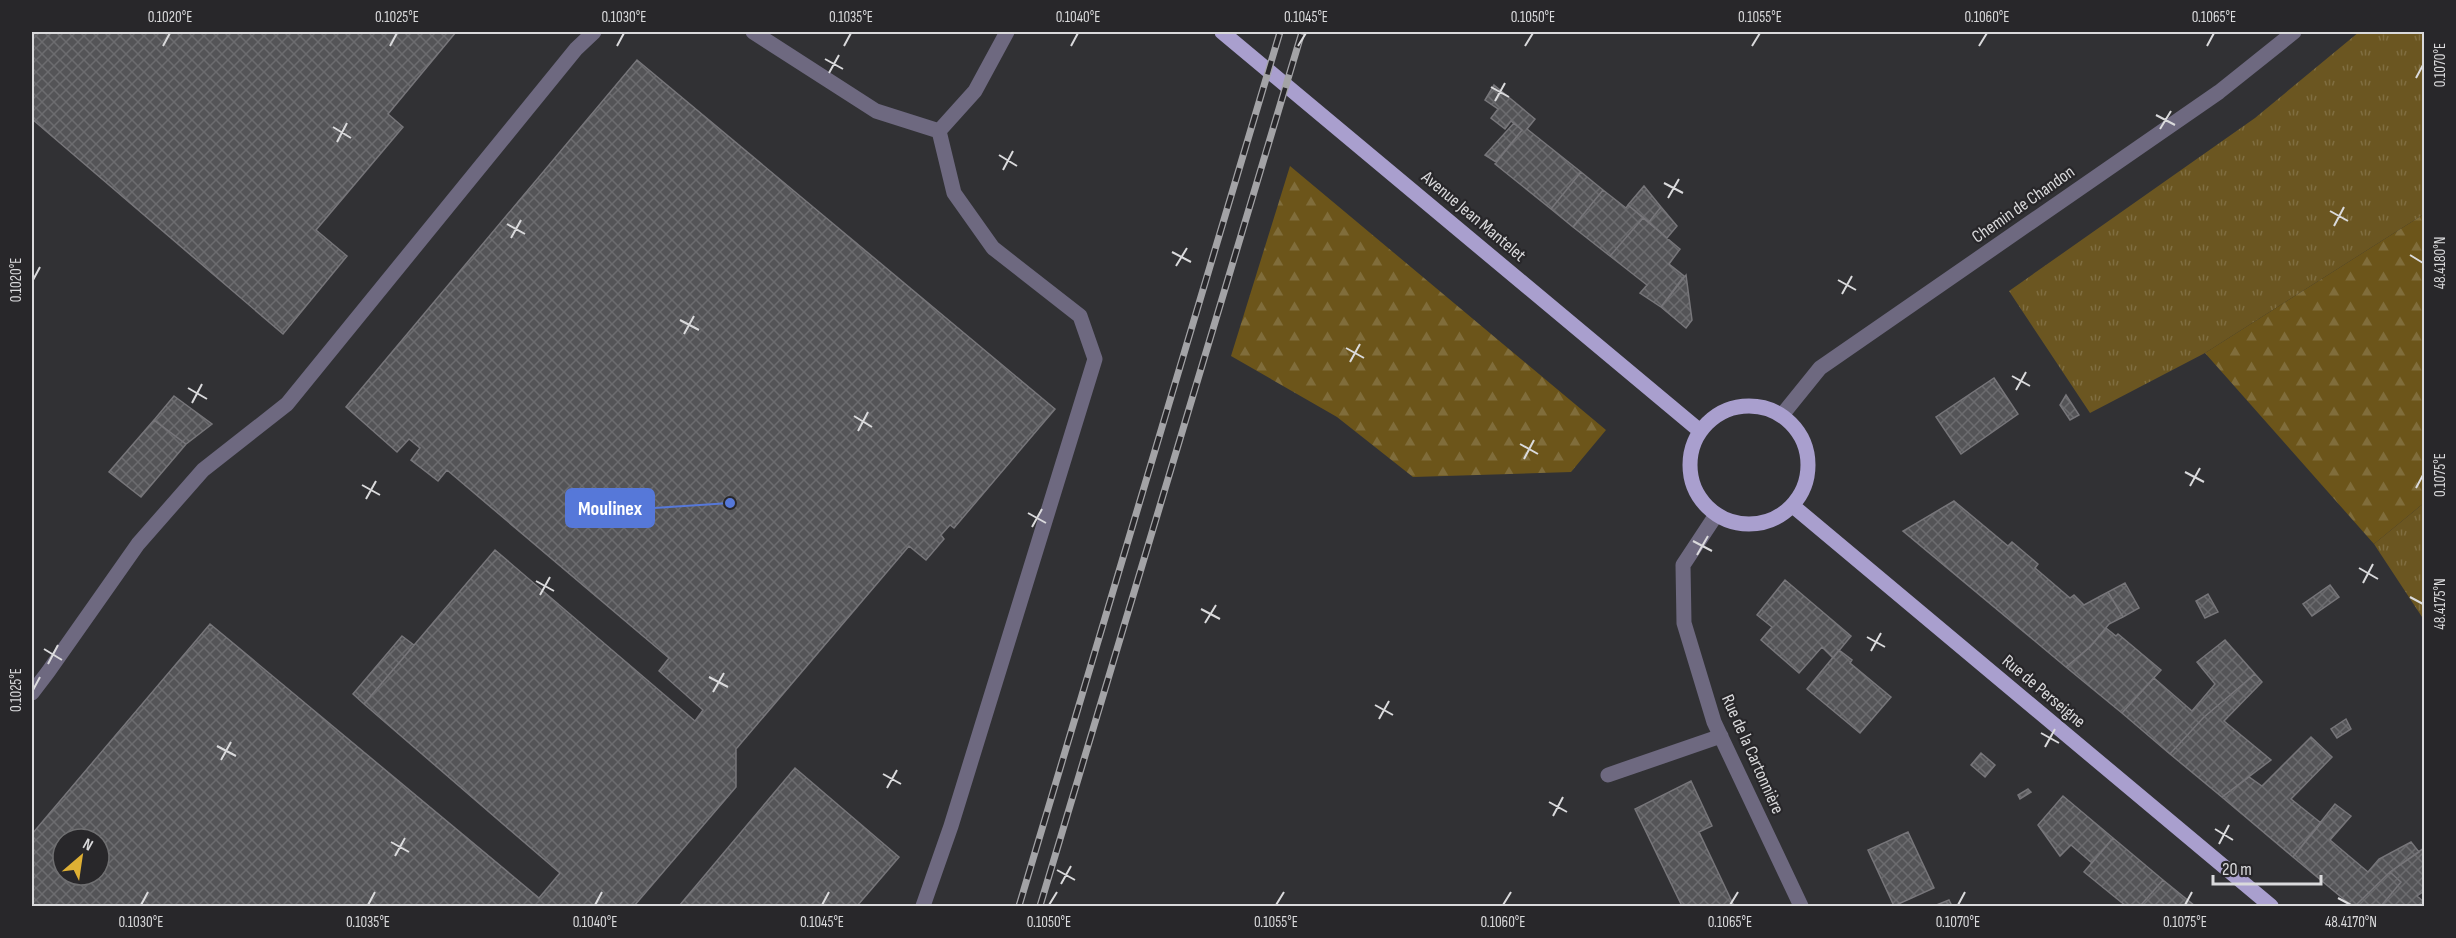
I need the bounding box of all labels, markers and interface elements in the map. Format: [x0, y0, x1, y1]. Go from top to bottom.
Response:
text: 0.1020°E [148, 8, 192, 27]
text: 0.1025°E [375, 8, 419, 27]
text: 0.1030°E [602, 8, 646, 27]
text: 0.1035°E [829, 8, 873, 27]
text: 0.1040°E [1056, 8, 1100, 27]
text: 0.1045°E [1284, 8, 1328, 27]
text: 0.1050°E [1511, 8, 1555, 27]
text: 0.1055°E [1738, 8, 1782, 27]
text: 0.1060°E [1964, 8, 2010, 27]
text: 0.1065°E [2192, 8, 2236, 27]
text: 0.1070°E [2431, 43, 2450, 87]
street label: Chemin de Chandon [1968, 161, 2079, 248]
street label: Avenue Jean Mantelet [1417, 166, 1530, 266]
text: 48.4180°N [2431, 237, 2450, 289]
text: 0.1020°E [7, 258, 26, 302]
text: 0.1075°E [2431, 453, 2450, 497]
callout: Moulinex [566, 489, 654, 527]
text: Moulinex [578, 497, 643, 521]
text: 48.4175°N [2431, 578, 2450, 630]
street label: Rue de Perseigne [1998, 650, 2090, 732]
text: 0.1025°E [7, 668, 26, 712]
street label: Rue de la Cartonnière [1717, 691, 1788, 817]
north arrow [51, 827, 111, 887]
text: N [79, 835, 96, 856]
scale bar [2213, 848, 2321, 886]
text: 20 m [2222, 859, 2252, 880]
text: 0.1030°E [119, 913, 163, 932]
text: 0.1035°E [346, 913, 390, 932]
text: 0.1040°E [573, 913, 617, 932]
text: 0.1045°E [800, 913, 844, 932]
text: 0.1050°E [1027, 913, 1071, 932]
text: 0.1055°E [1254, 913, 1298, 932]
text: 0.1060°E [1480, 913, 1526, 932]
text: 0.1065°E [1708, 913, 1752, 932]
text: 0.1070°E [1936, 913, 1980, 932]
text: 0.1075°E [2163, 913, 2207, 932]
text: 48.4170°N [2325, 913, 2377, 932]

